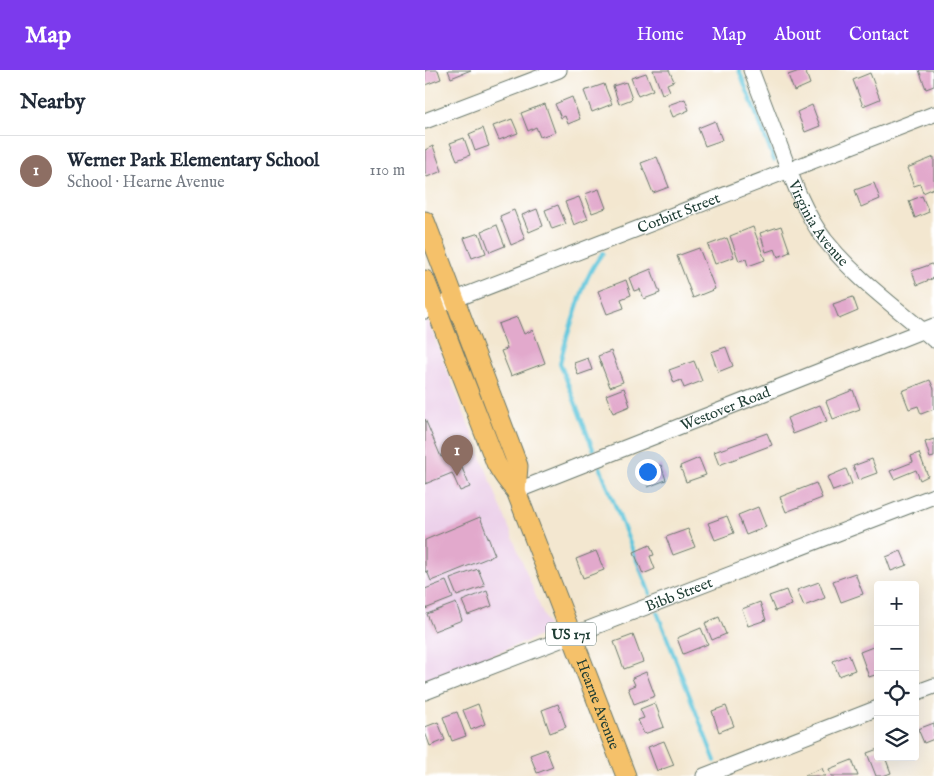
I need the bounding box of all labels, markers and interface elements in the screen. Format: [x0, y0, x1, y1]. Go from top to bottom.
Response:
text: Map [25, 20, 71, 51]
text: Home [637, 24, 684, 47]
text: Map [712, 24, 746, 47]
text: About [774, 24, 821, 47]
text: Contact [849, 24, 909, 47]
text: Nearby [20, 89, 85, 116]
text: Werner Park Elementary School [67, 149, 319, 173]
text: 1 [33, 161, 39, 181]
text: 110 m [369, 161, 405, 181]
text: School · Hearne Avenue [67, 173, 225, 193]
street label: Virginia Avenue [783, 176, 853, 271]
street label: Corbitt Street [635, 189, 723, 238]
street label: Westover Road [678, 382, 774, 435]
pin: 1 [441, 435, 473, 476]
your location [635, 459, 661, 485]
street label: Bibb Street [643, 573, 715, 616]
map controls [874, 581, 919, 761]
button: + [874, 581, 919, 626]
road number: US 171 [546, 622, 596, 646]
button: − [874, 626, 919, 671]
street label: Hearne Avenue [572, 656, 624, 752]
button: locate [874, 671, 919, 716]
button: layers [874, 716, 919, 761]

